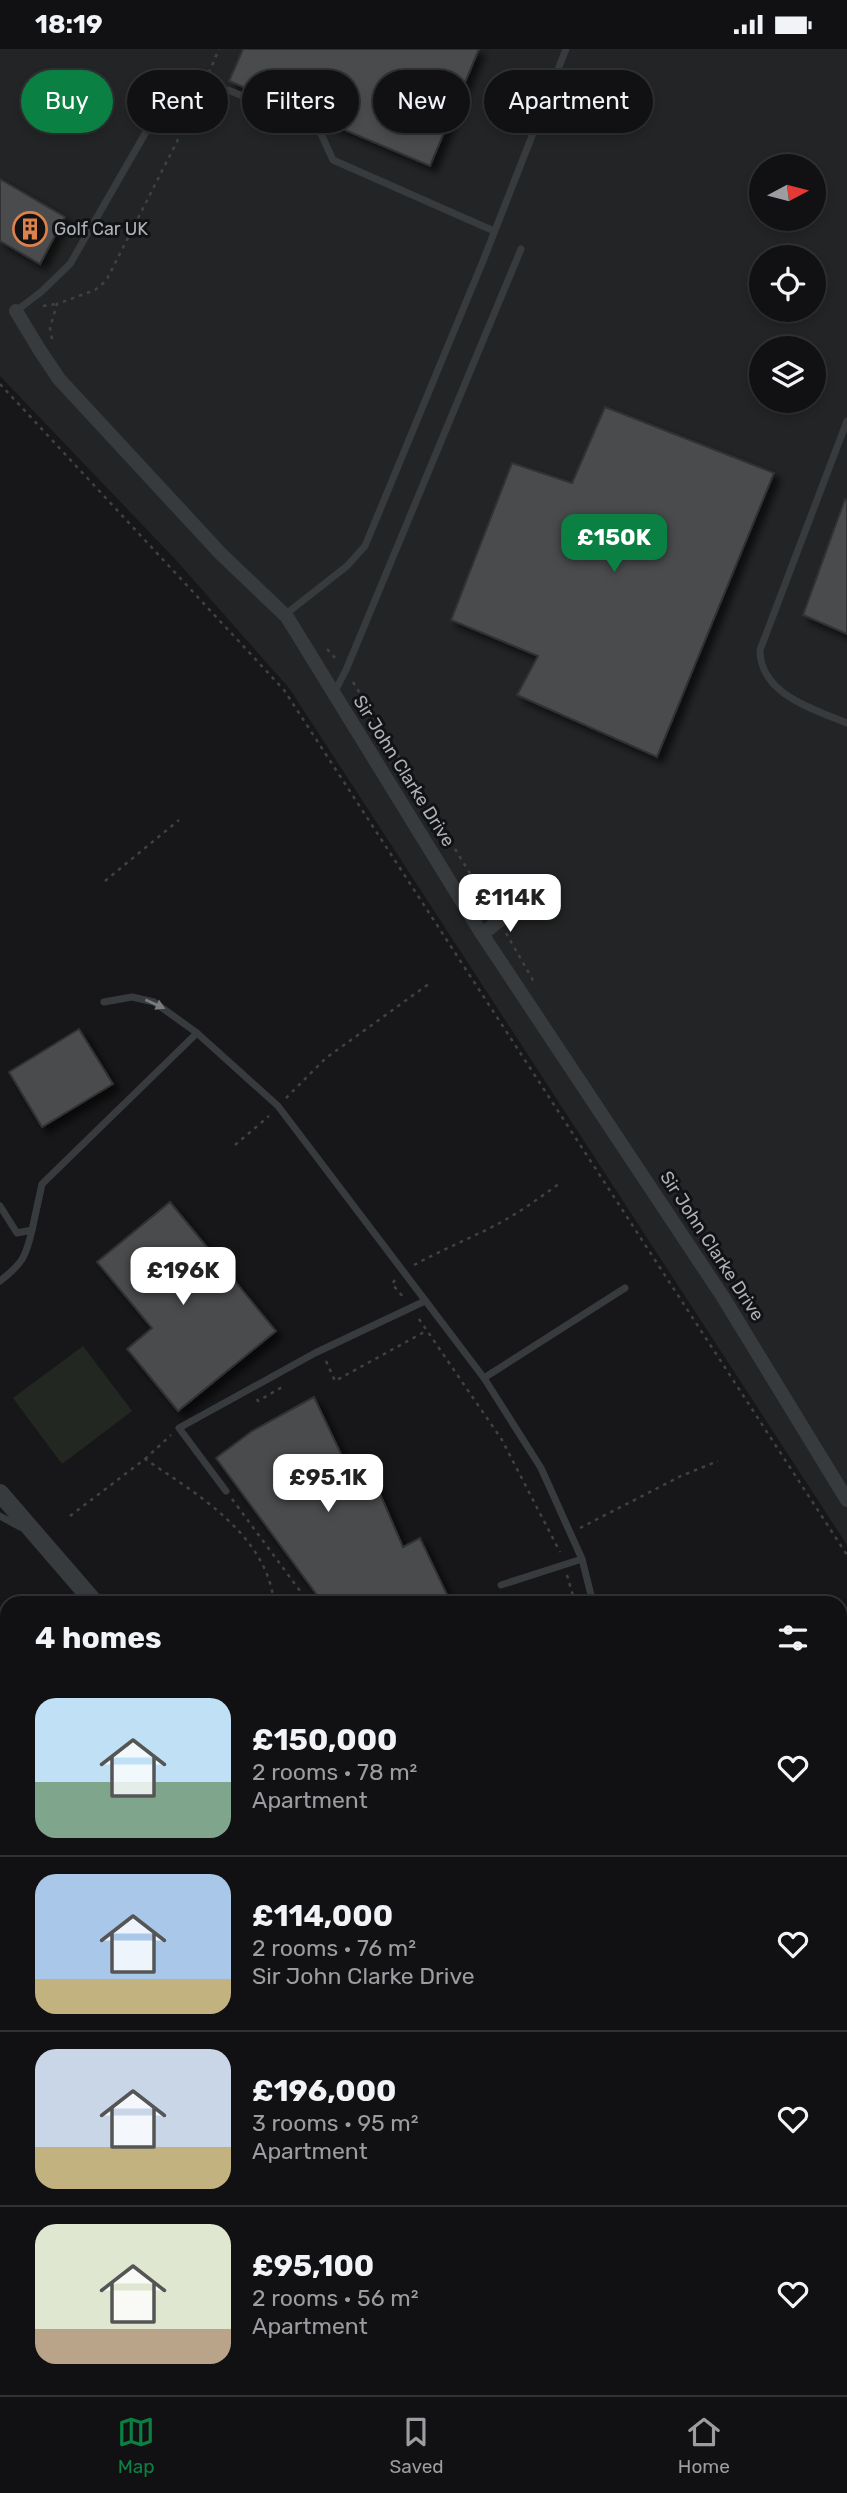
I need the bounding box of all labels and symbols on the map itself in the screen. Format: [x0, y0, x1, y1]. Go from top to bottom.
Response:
north arrow [749, 154, 826, 231]
building icon: Golf Car UK [11, 210, 49, 248]
place label: Golf Car UK [54, 218, 148, 240]
pin: £150K [565, 515, 663, 574]
street label: Sir John Clarke Drive [349, 691, 459, 851]
pin: £114K [461, 875, 559, 934]
one-way arrow [144, 999, 165, 1010]
street label: Sir John Clarke Drive [655, 1167, 769, 1325]
pin: £196K [134, 1247, 232, 1307]
pin: £95.1K [271, 1455, 385, 1514]

